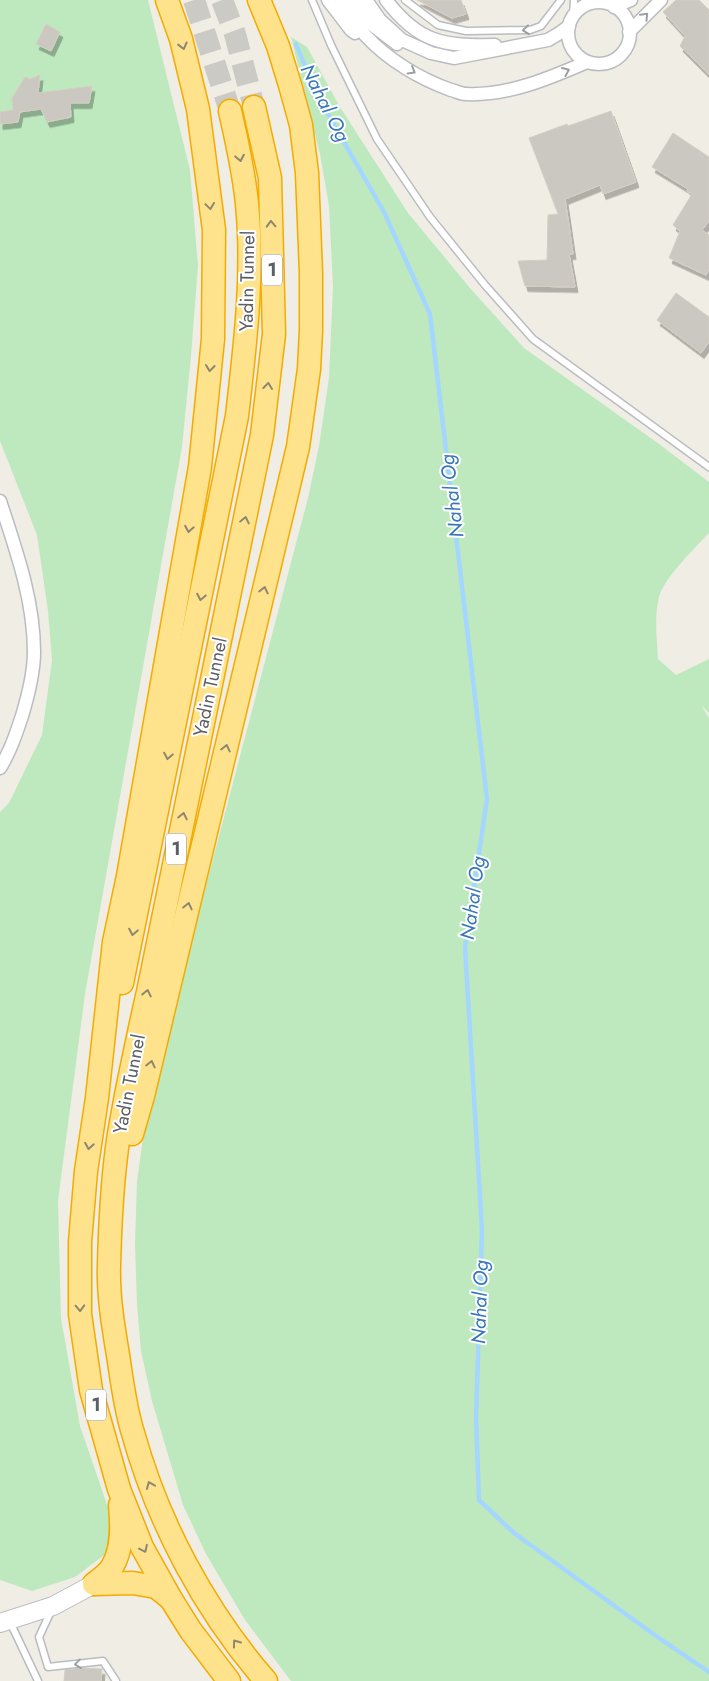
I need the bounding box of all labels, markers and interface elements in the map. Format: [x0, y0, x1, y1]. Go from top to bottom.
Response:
one-way arrow [639, 13, 648, 22]
one-way arrow [522, 24, 530, 35]
one-way arrow [177, 42, 188, 51]
water label: Nahal Og [293, 59, 357, 147]
one-way arrow [406, 65, 415, 75]
one-way arrow [561, 67, 570, 77]
one-way arrow [235, 154, 245, 163]
one-way arrow [205, 202, 215, 210]
one-way arrow [266, 220, 276, 228]
street label: Yadin Tunnel [233, 230, 261, 332]
road number: 1 [262, 254, 282, 286]
one-way arrow [205, 364, 216, 372]
one-way arrow [262, 382, 273, 390]
water label: Nahal Og [432, 452, 472, 540]
one-way arrow [239, 515, 249, 524]
one-way arrow [184, 525, 194, 534]
one-way arrow [258, 585, 269, 594]
one-way arrow [196, 592, 206, 601]
street label: Yadin Tunnel [186, 635, 234, 739]
one-way arrow [220, 743, 231, 752]
one-way arrow [164, 752, 174, 760]
one-way arrow [177, 812, 188, 820]
road number: 1 [166, 834, 186, 864]
water label: Nahal Og [453, 854, 493, 942]
one-way arrow [182, 901, 193, 910]
one-way arrow [128, 928, 138, 937]
one-way arrow [142, 988, 152, 997]
street label: Yadin Tunnel [106, 1032, 152, 1136]
one-way arrow [145, 1059, 156, 1068]
one-way arrow [85, 1142, 95, 1151]
water label: Nahal Og [464, 1259, 496, 1345]
one-way arrow [75, 1305, 85, 1313]
road number: 1 [86, 1390, 106, 1420]
one-way arrow [146, 1481, 157, 1490]
one-way arrow [137, 1544, 148, 1553]
one-way arrow [233, 1639, 242, 1649]
one-way arrow [74, 1658, 82, 1669]

